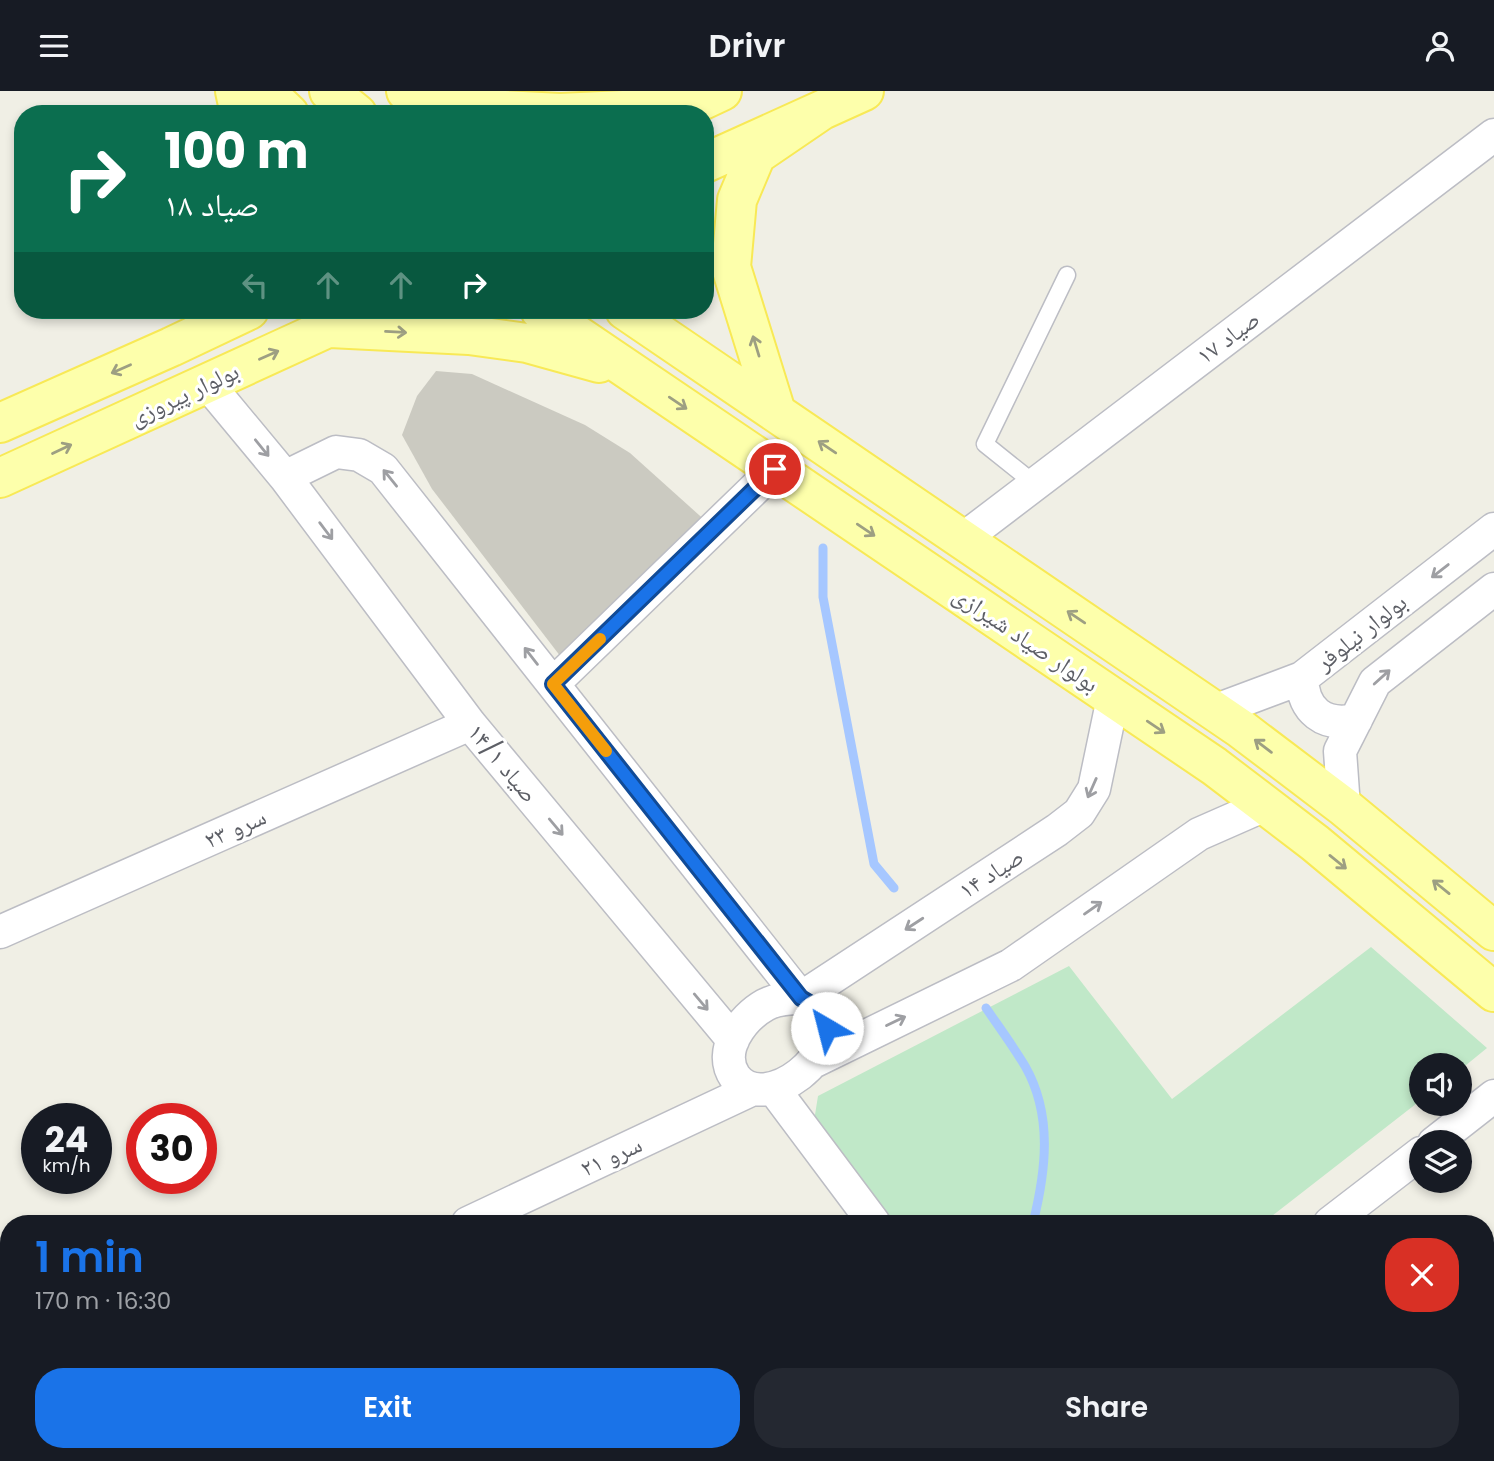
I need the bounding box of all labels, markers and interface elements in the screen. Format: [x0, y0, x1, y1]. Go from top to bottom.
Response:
text: Drivr [709, 23, 785, 68]
icon: menu [35, 27, 73, 65]
icon: person [1421, 27, 1459, 65]
text: 100 m [164, 117, 309, 185]
icon: right [49, 133, 140, 224]
text: صیاد ۱۸ [164, 182, 259, 227]
icon: left [236, 266, 274, 304]
icon: ahead [309, 266, 347, 304]
icon: ahead [382, 266, 420, 304]
icon: right [455, 266, 493, 304]
street label: صیاد ۱۷ [1190, 302, 1266, 372]
one-way arrow [385, 325, 408, 338]
one-way arrow [749, 336, 761, 358]
one-way arrow [258, 348, 279, 361]
street label: بولوار پیروزی [124, 354, 244, 434]
one-way arrow [111, 363, 132, 376]
one-way arrow [667, 396, 687, 410]
one-way arrow [254, 439, 270, 457]
pin [745, 439, 805, 499]
one-way arrow [818, 440, 838, 454]
one-way arrow [51, 442, 72, 455]
icon: arrive [756, 450, 794, 488]
one-way arrow [382, 469, 398, 487]
one-way arrow [318, 522, 333, 541]
one-way arrow [856, 523, 875, 537]
one-way arrow [1431, 563, 1450, 578]
street label: بولوار صیاد شیرازی [947, 578, 1105, 700]
street label: بولوار نیلوفر [1308, 586, 1414, 679]
one-way arrow [1067, 610, 1086, 624]
one-way arrow [524, 647, 539, 666]
one-way arrow [1373, 669, 1391, 686]
street label: صیاد ۱۴/۱ [460, 717, 546, 809]
one-way arrow [1145, 720, 1165, 734]
one-way arrow [1254, 738, 1273, 753]
one-way arrow [1085, 777, 1098, 798]
street label: سرو ۲۳ [199, 800, 271, 856]
one-way arrow [548, 818, 563, 836]
street label: صیاد ۱۴ [952, 840, 1030, 906]
one-way arrow [1329, 855, 1347, 870]
one-way arrow [1433, 880, 1451, 895]
one-way arrow [1083, 901, 1102, 915]
one-way arrow [905, 917, 924, 931]
position arrow [790, 991, 864, 1065]
one-way arrow [693, 992, 709, 1010]
one-way arrow [885, 1014, 906, 1028]
map controls [1409, 1053, 1472, 1193]
button: sound [1409, 1053, 1472, 1116]
speed limit sign: 30 [126, 1103, 217, 1194]
text: 24 [45, 1115, 88, 1164]
street label: سرو ۲۱ [575, 1127, 647, 1185]
button: layers [1409, 1130, 1472, 1193]
text: km/h [43, 1153, 90, 1178]
text: 1 min [35, 1228, 144, 1287]
button: close [1385, 1238, 1459, 1312]
text: 170 m · 16:30 [35, 1285, 171, 1317]
button: Exit [35, 1368, 740, 1448]
button: Share [754, 1368, 1459, 1448]

